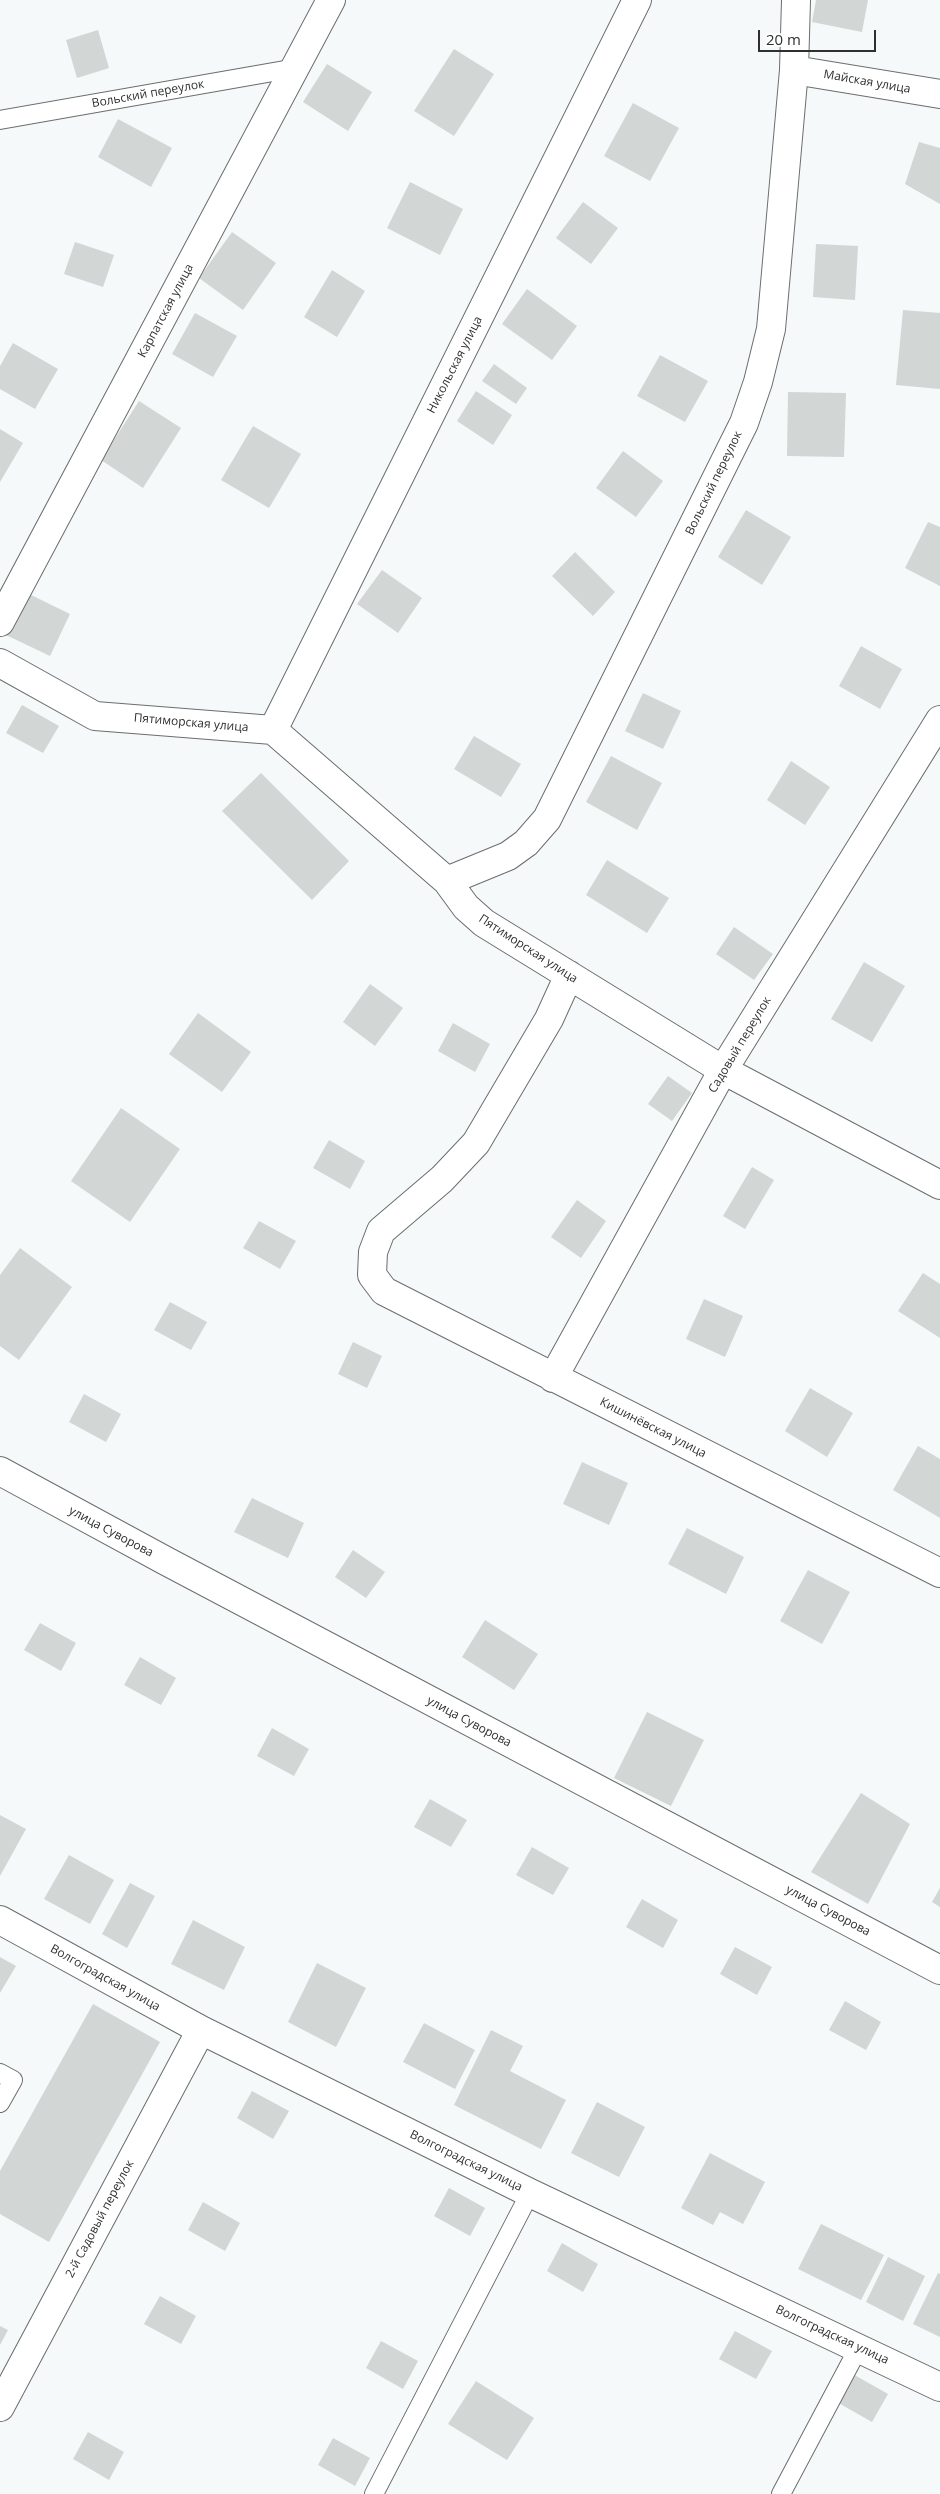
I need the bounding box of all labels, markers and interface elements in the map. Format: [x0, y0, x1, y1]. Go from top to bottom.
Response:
scale bar [760, 20, 878, 52]
text: 20 m [766, 29, 801, 49]
street label: Майская улица [822, 67, 912, 97]
street label: Вольский переулок [91, 77, 205, 111]
street label: Карпатская улица [135, 262, 197, 360]
street label: Никольская улица [424, 314, 486, 416]
street label: Вольский переулок [683, 429, 745, 537]
street label: Пятиморская улица [133, 711, 249, 735]
street label: Пятиморская улица [476, 912, 580, 986]
street label: Садовый переулок [706, 994, 774, 1096]
street label: Кишинёвская улица [597, 1395, 709, 1461]
street label: улица Суворова [66, 1504, 156, 1560]
street label: улица Суворова [424, 1694, 514, 1750]
street label: улица Суворова [783, 1883, 873, 1939]
street label: Волгоградская улица [48, 1942, 162, 2014]
street label: Волгоградская улица [407, 2127, 525, 2195]
street label: 2-й Садовый переулок [63, 2158, 137, 2280]
street label: Волгоградская улица [773, 2302, 891, 2368]

